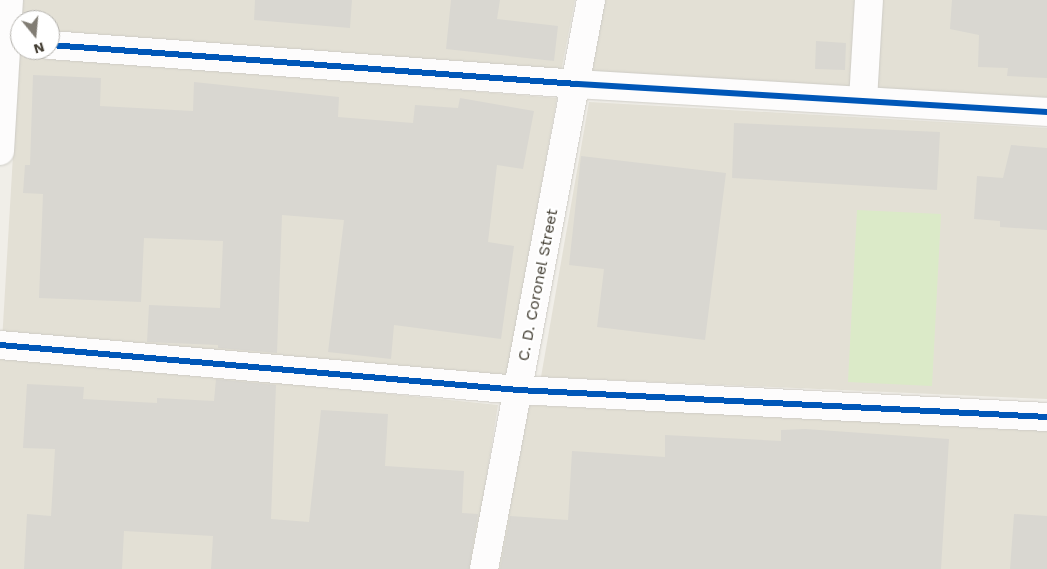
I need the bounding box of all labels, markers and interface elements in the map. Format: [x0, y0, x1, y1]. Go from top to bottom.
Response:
north arrow [10, 10, 60, 60]
text: N [32, 39, 46, 58]
street label: C. D. Coronel Street [514, 207, 562, 363]

